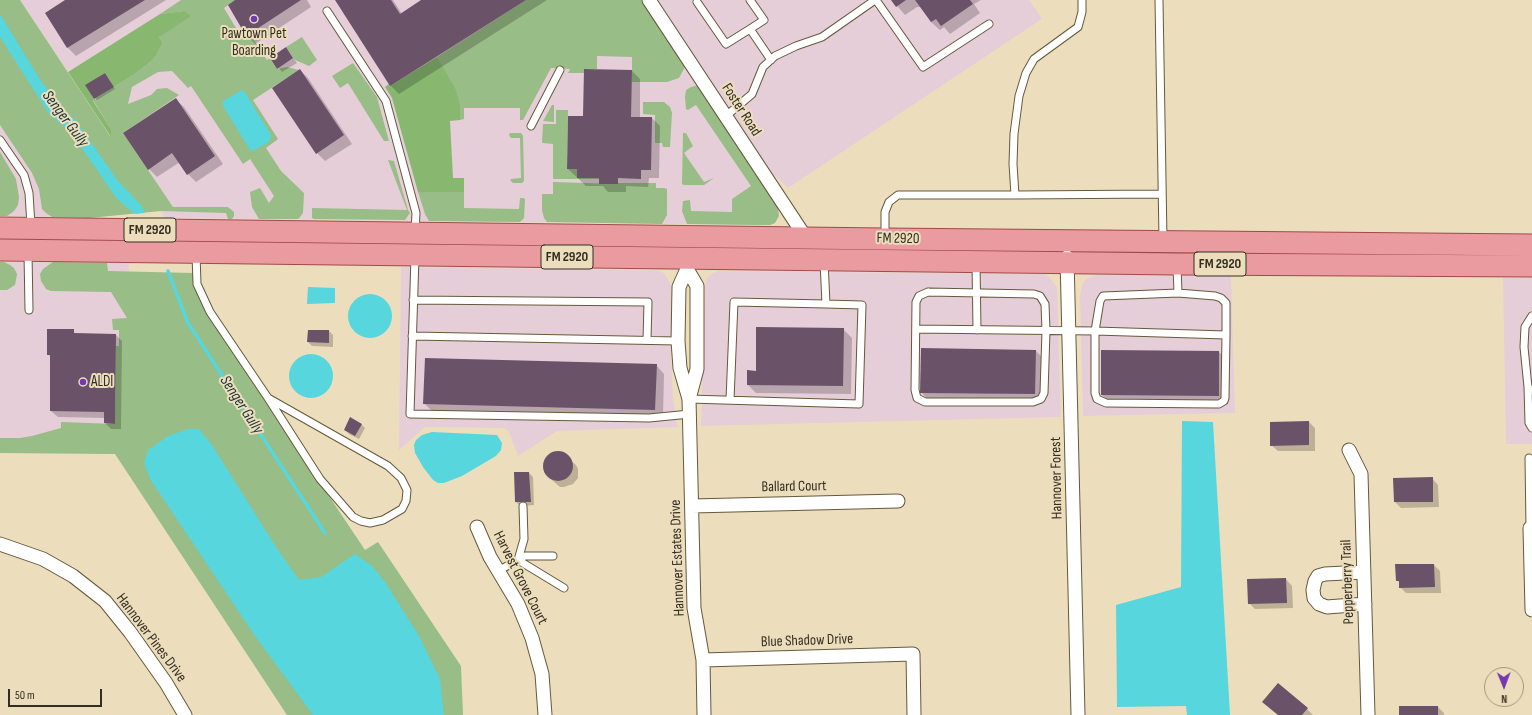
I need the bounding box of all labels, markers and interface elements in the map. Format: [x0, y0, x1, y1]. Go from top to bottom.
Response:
marker: Pawtown Pet Boarding [249, 14, 259, 24]
place label: Pawtown Pet Boarding [222, 25, 286, 60]
street label: Foster Road [717, 80, 765, 140]
water label: Senger Gully [38, 87, 92, 151]
road number: FM 2920 [124, 218, 176, 242]
street label: FM 2920 [876, 230, 920, 248]
road number: FM 2920 [541, 245, 593, 269]
road number: FM 2920 [1194, 252, 1246, 276]
water label: Senger Gully [215, 372, 267, 438]
place label: ALDI [91, 373, 113, 391]
marker: ALDI [78, 377, 88, 387]
street label: Hannover Forest [1047, 437, 1067, 519]
street label: Ballard Court [761, 477, 827, 497]
street label: Hannover Estates Drive [667, 499, 689, 617]
street label: Harvest Grove Court [489, 528, 551, 628]
street label: Pepperberry Trail [1338, 539, 1358, 625]
street label: Hannover Pines Drive [112, 590, 190, 686]
street label: Blue Shadow Drive [761, 630, 853, 652]
north arrow [1484, 667, 1524, 707]
scale bar [10, 681, 104, 707]
text: 50 m [15, 688, 35, 703]
text: N [1501, 692, 1507, 705]

